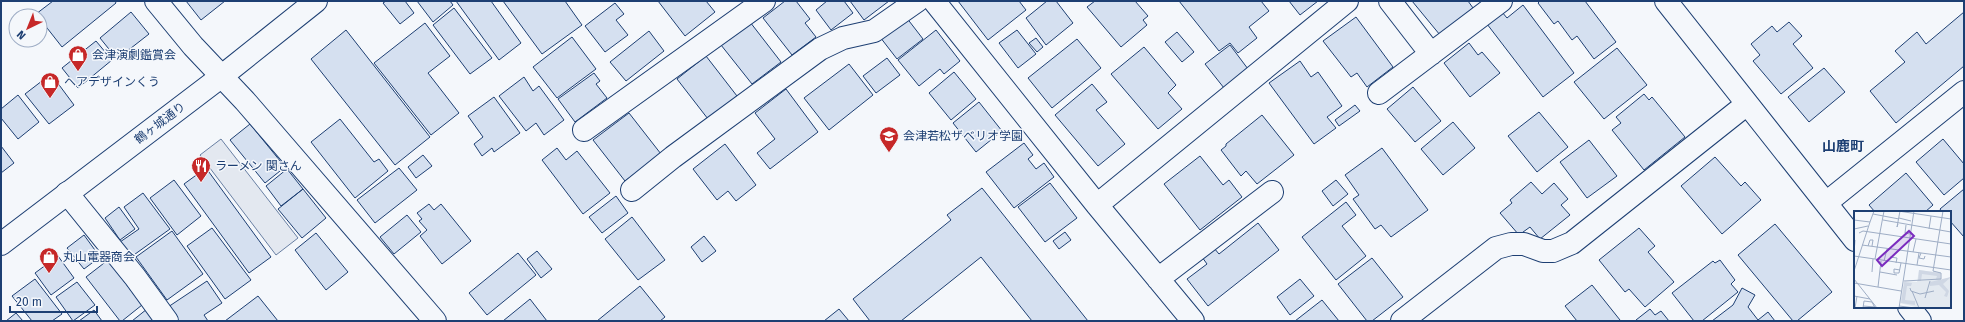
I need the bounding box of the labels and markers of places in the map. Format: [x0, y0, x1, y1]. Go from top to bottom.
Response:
shop icon: 会津演劇鑑賞会 [67, 44, 89, 72]
place label: 会津演劇鑑賞会 [92, 48, 176, 62]
shop icon: ヘアデザインくう [39, 71, 61, 99]
place label: ヘアデザインくう [64, 75, 160, 89]
school or university icon: 会津若松ザベリオ学園 [878, 125, 900, 153]
place label: 会津若松ザベリオ学園 [903, 129, 1023, 143]
restaurant icon: ラーメン 関さん [190, 155, 212, 183]
place label: ラーメン 関さん [215, 159, 302, 173]
shop icon: 丸山電器商会 [38, 246, 60, 274]
place label: 丸山電器商会 [63, 250, 135, 264]

